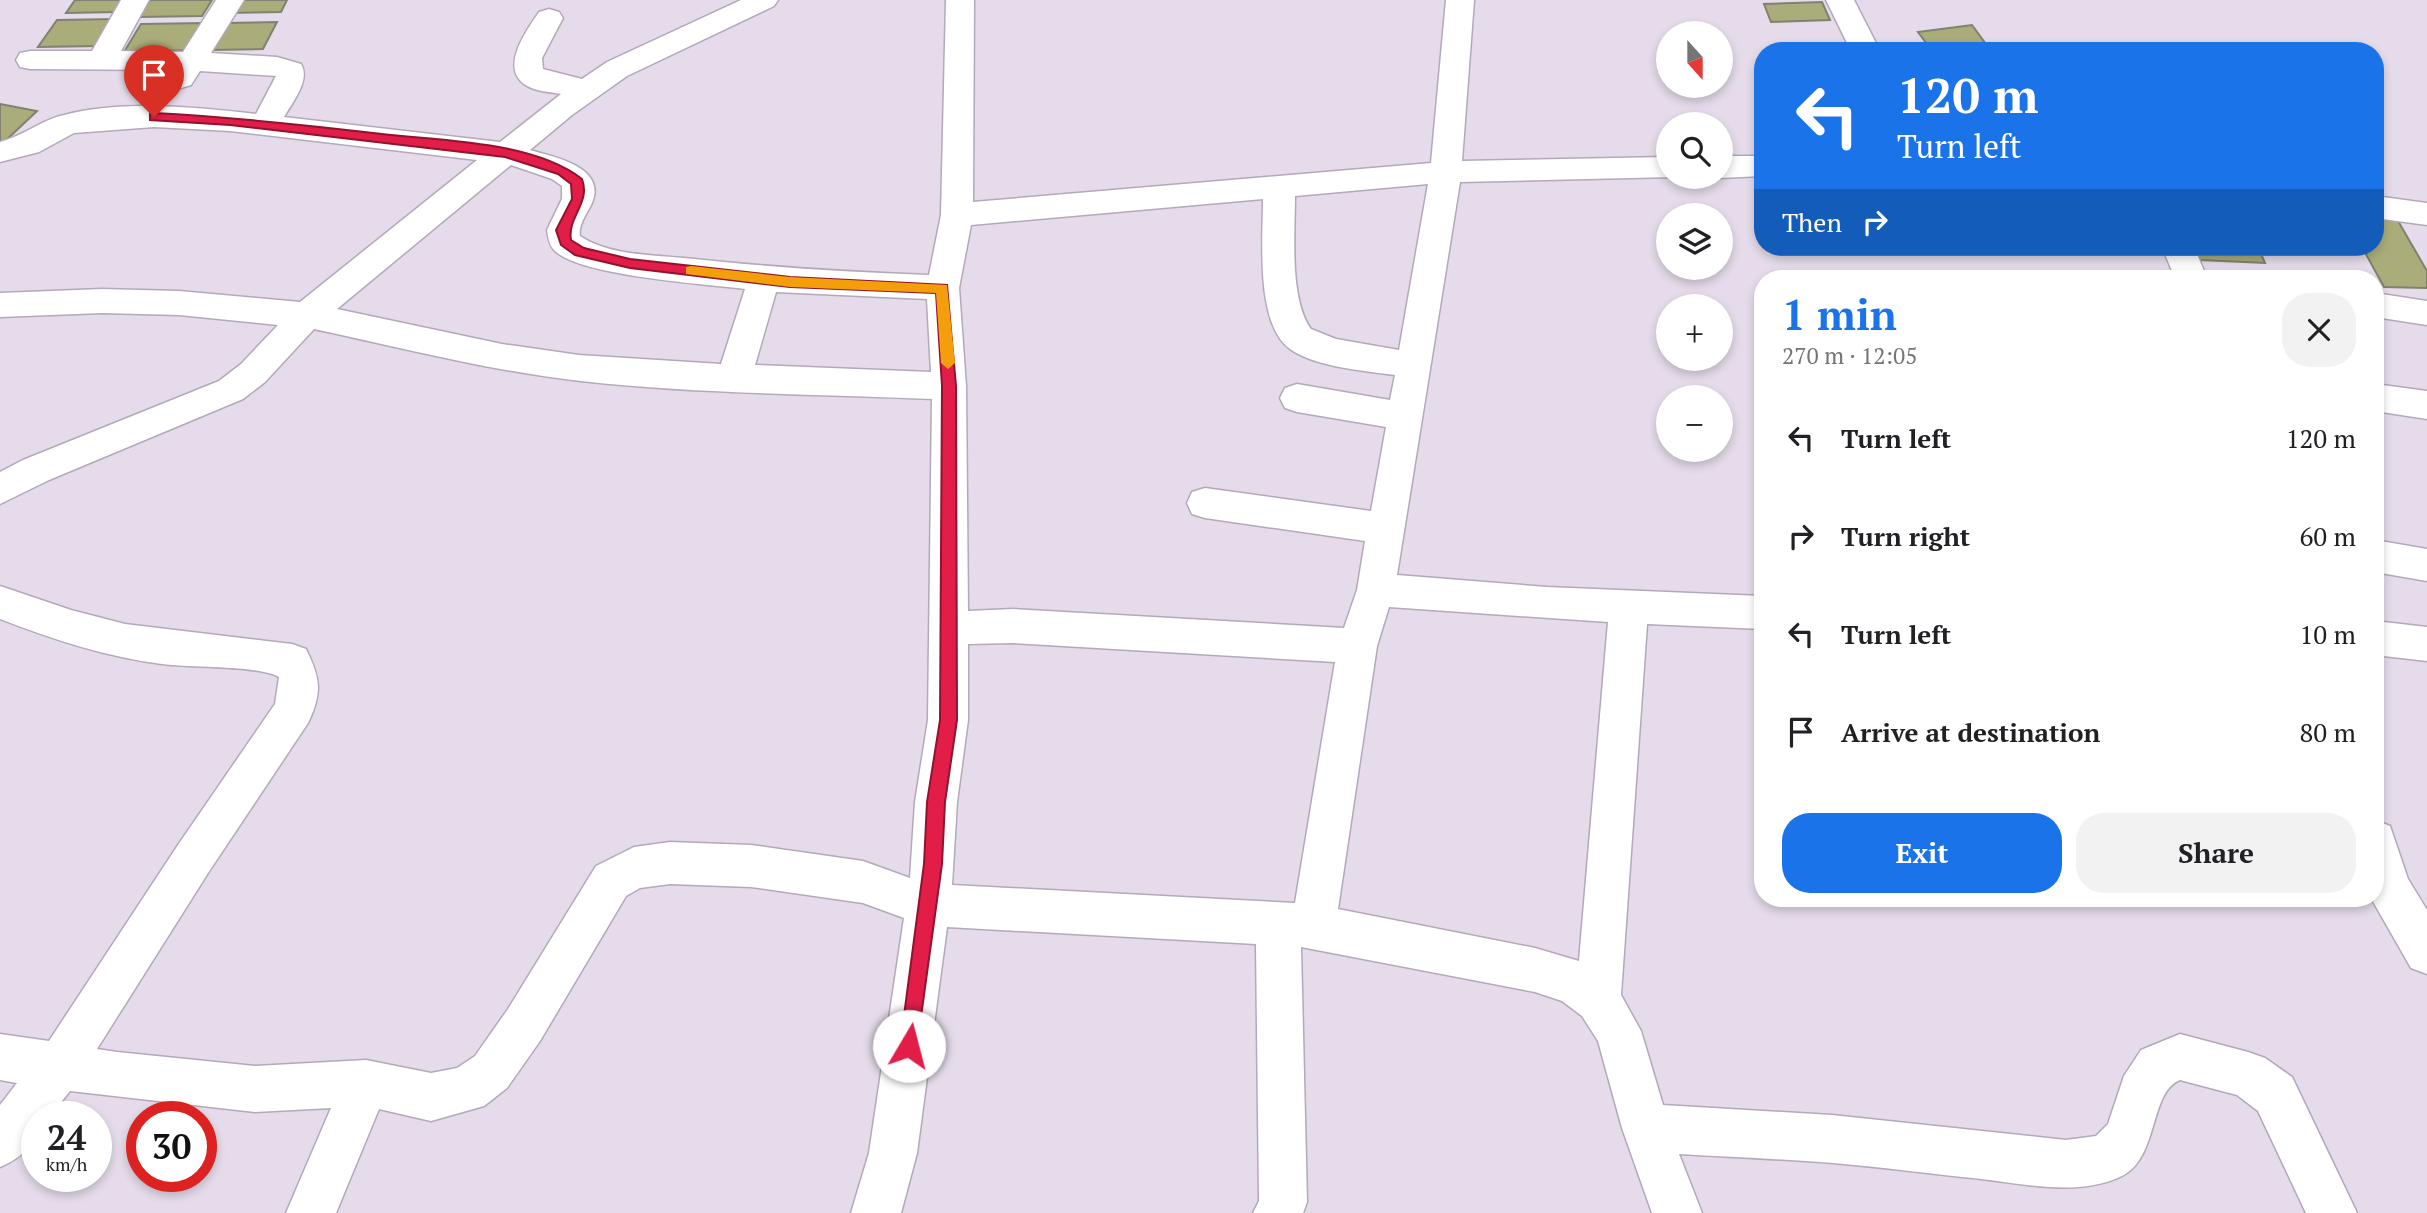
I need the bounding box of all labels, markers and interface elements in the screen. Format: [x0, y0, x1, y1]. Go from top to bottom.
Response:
north arrow [1656, 21, 1732, 98]
map controls [1656, 21, 1733, 462]
pin [124, 45, 184, 117]
icon: arrive [135, 56, 173, 94]
text: 120 m [1897, 62, 2039, 127]
icon: left [1782, 70, 1873, 161]
button: search [1656, 112, 1733, 189]
text: Turn left [1897, 125, 2021, 167]
button: layers [1656, 203, 1733, 280]
icon: right [1856, 203, 1894, 241]
text: Then [1782, 205, 1842, 239]
text: 1 min [1782, 286, 1897, 342]
button: close [2282, 293, 2356, 367]
button: + [1656, 294, 1733, 371]
text: 270 m · 12:05 [1782, 340, 1917, 371]
button: − [1656, 385, 1733, 462]
icon: left [1782, 419, 1820, 457]
text: Turn left [1841, 421, 1951, 455]
text: 120 m [2286, 421, 2356, 455]
icon: right [1782, 517, 1820, 555]
text: Turn right [1841, 519, 1970, 553]
text: 60 m [2300, 519, 2356, 553]
icon: left [1782, 615, 1820, 653]
text: Turn left [1841, 617, 1951, 651]
text: 10 m [2300, 617, 2356, 651]
icon: arrive [1782, 713, 1820, 751]
text: Arrive at destination [1841, 715, 2100, 749]
text: 80 m [2300, 715, 2356, 749]
button: Exit [1782, 813, 2062, 893]
button: Share [2076, 813, 2356, 893]
position arrow [872, 1009, 946, 1083]
speed limit sign: 30 [126, 1101, 217, 1192]
text: 24 [47, 1114, 86, 1160]
text: km/h [46, 1152, 87, 1176]

